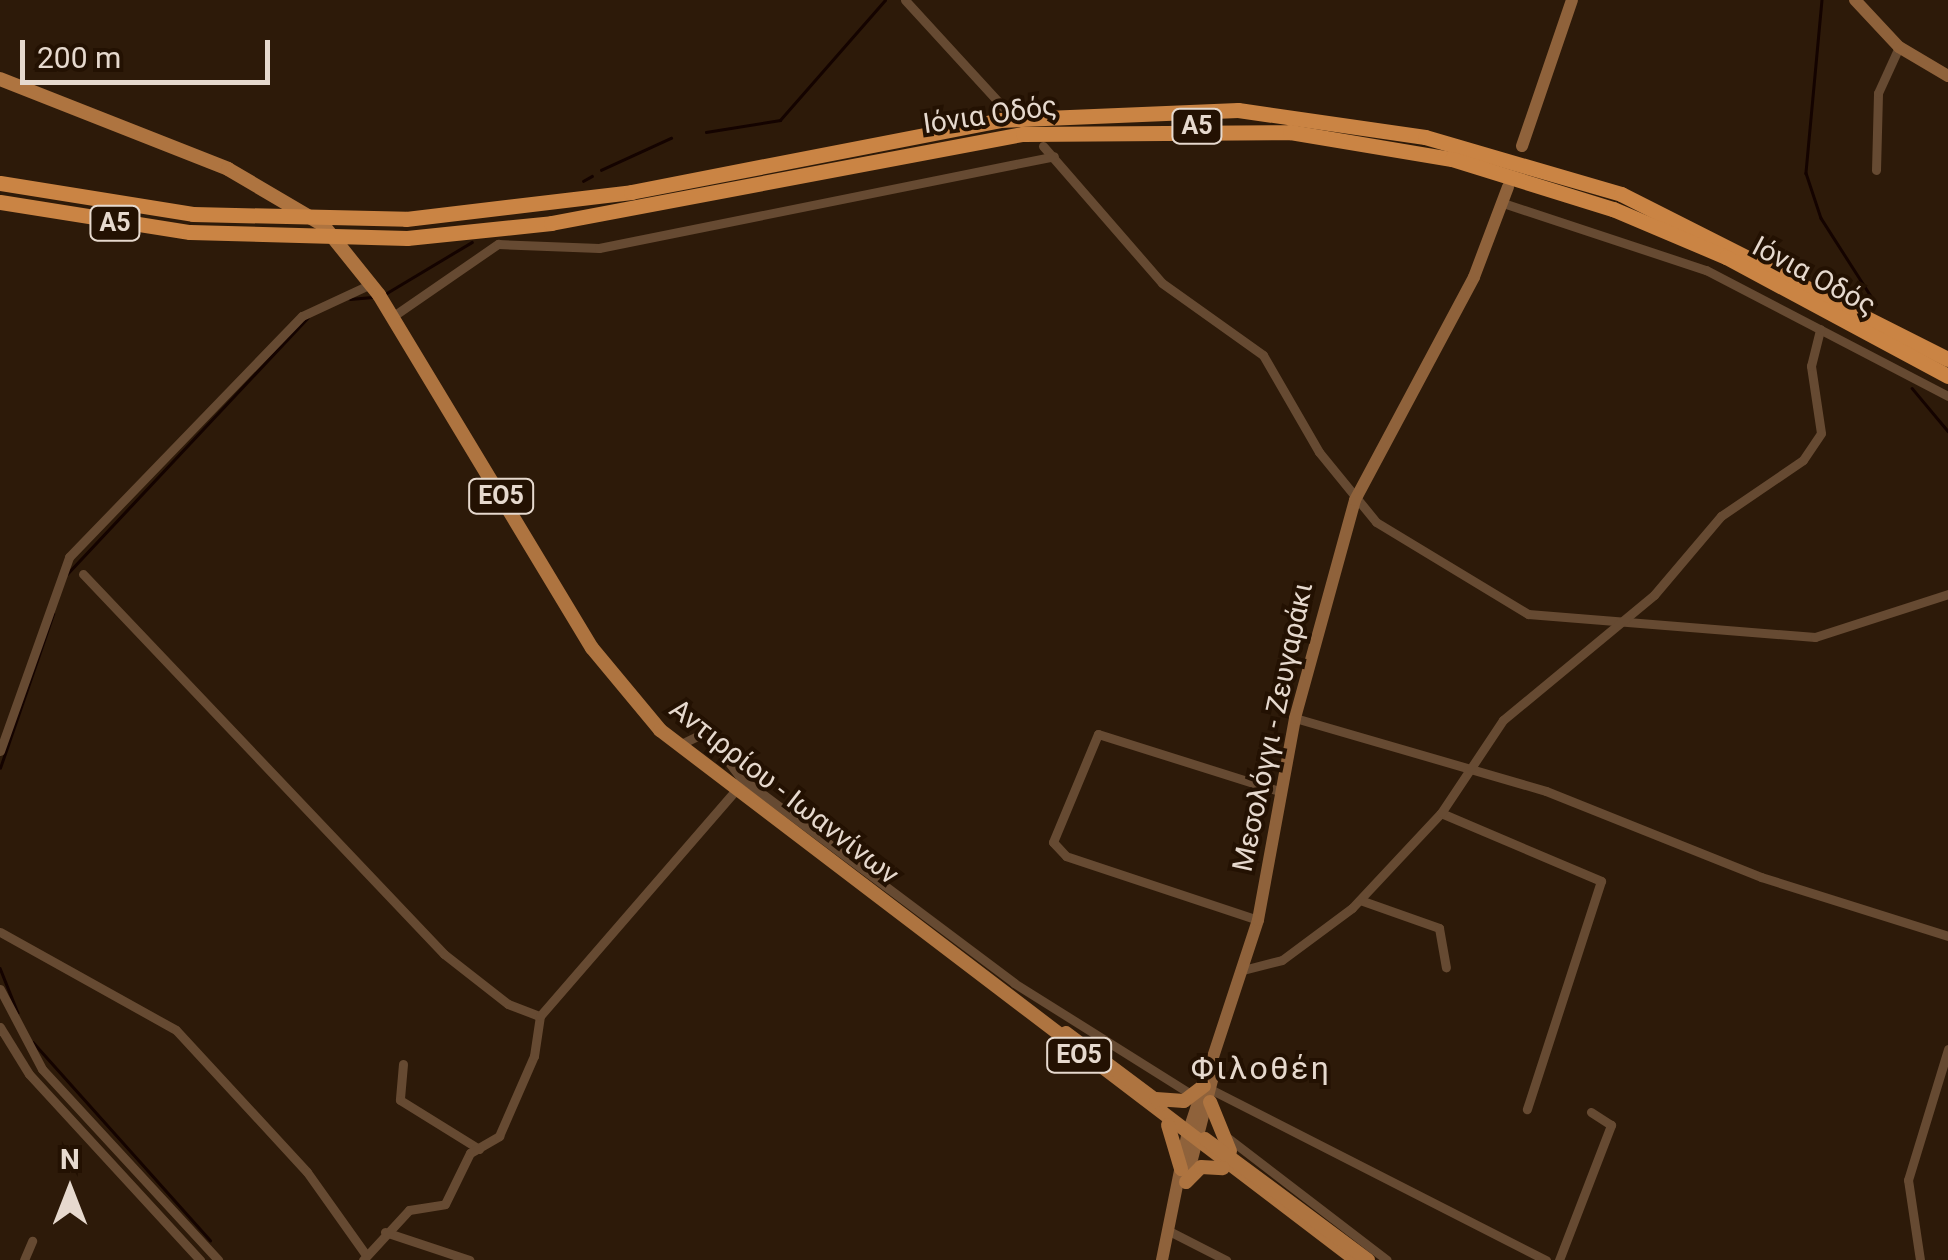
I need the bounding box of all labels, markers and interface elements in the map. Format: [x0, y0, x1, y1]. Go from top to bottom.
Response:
scale bar [25, 20, 275, 82]
text: 200 m [37, 40, 121, 75]
street label: Ιόνια Οδός [921, 89, 1059, 141]
road number: Α5 [1170, 106, 1224, 146]
road number: Α5 [88, 203, 142, 243]
street label: Ιόνια Οδός [1747, 230, 1881, 322]
road number: ΕΟ5 [466, 476, 536, 516]
street label: Μεσολόγγι - Ζευγαράκι [1226, 579, 1320, 875]
street label: Αντιρρίου - Ιωαννίνων [663, 692, 905, 892]
road number: ΕΟ5 [1044, 1035, 1114, 1075]
district label: Φιλοθέη [1191, 1049, 1331, 1087]
north arrow [20, 1140, 120, 1240]
text: N [60, 1143, 80, 1176]

